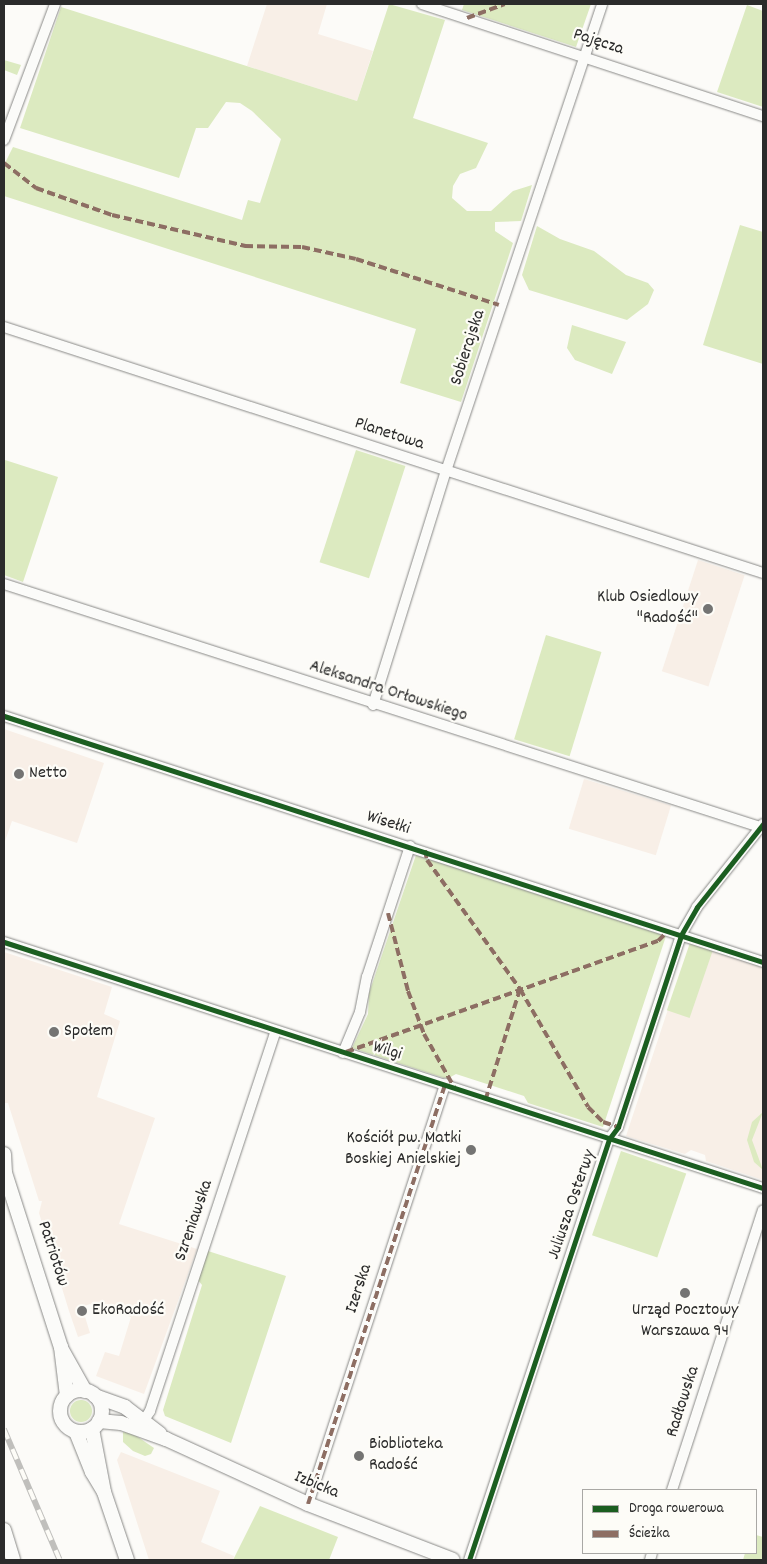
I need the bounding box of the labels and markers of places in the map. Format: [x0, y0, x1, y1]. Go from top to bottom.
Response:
place label: Klub Osiedlowy "Radość" [597, 588, 698, 630]
marker: Klub Osiedlowy "Radość" [702, 603, 714, 615]
place label: Netto [29, 763, 67, 785]
marker: Netto [13, 768, 25, 780]
place label: Społem [64, 1021, 113, 1043]
marker: Społem [48, 1026, 60, 1038]
place label: Kościół pw. Matki Boskiej Anielskiej [345, 1129, 461, 1172]
marker: Kościół pw. Matki Boskiej Anielskiej [465, 1144, 477, 1156]
marker: Urząd Pocztowy Warszawa 94 [679, 1287, 691, 1299]
place label: EkoRadość [92, 1300, 164, 1322]
place label: Urząd Pocztowy Warszawa 94 [632, 1301, 738, 1344]
marker: EkoRadość [76, 1305, 88, 1317]
place label: Bioblioteka Radość [369, 1435, 443, 1478]
marker: Bioblioteka Radość [353, 1450, 365, 1462]

